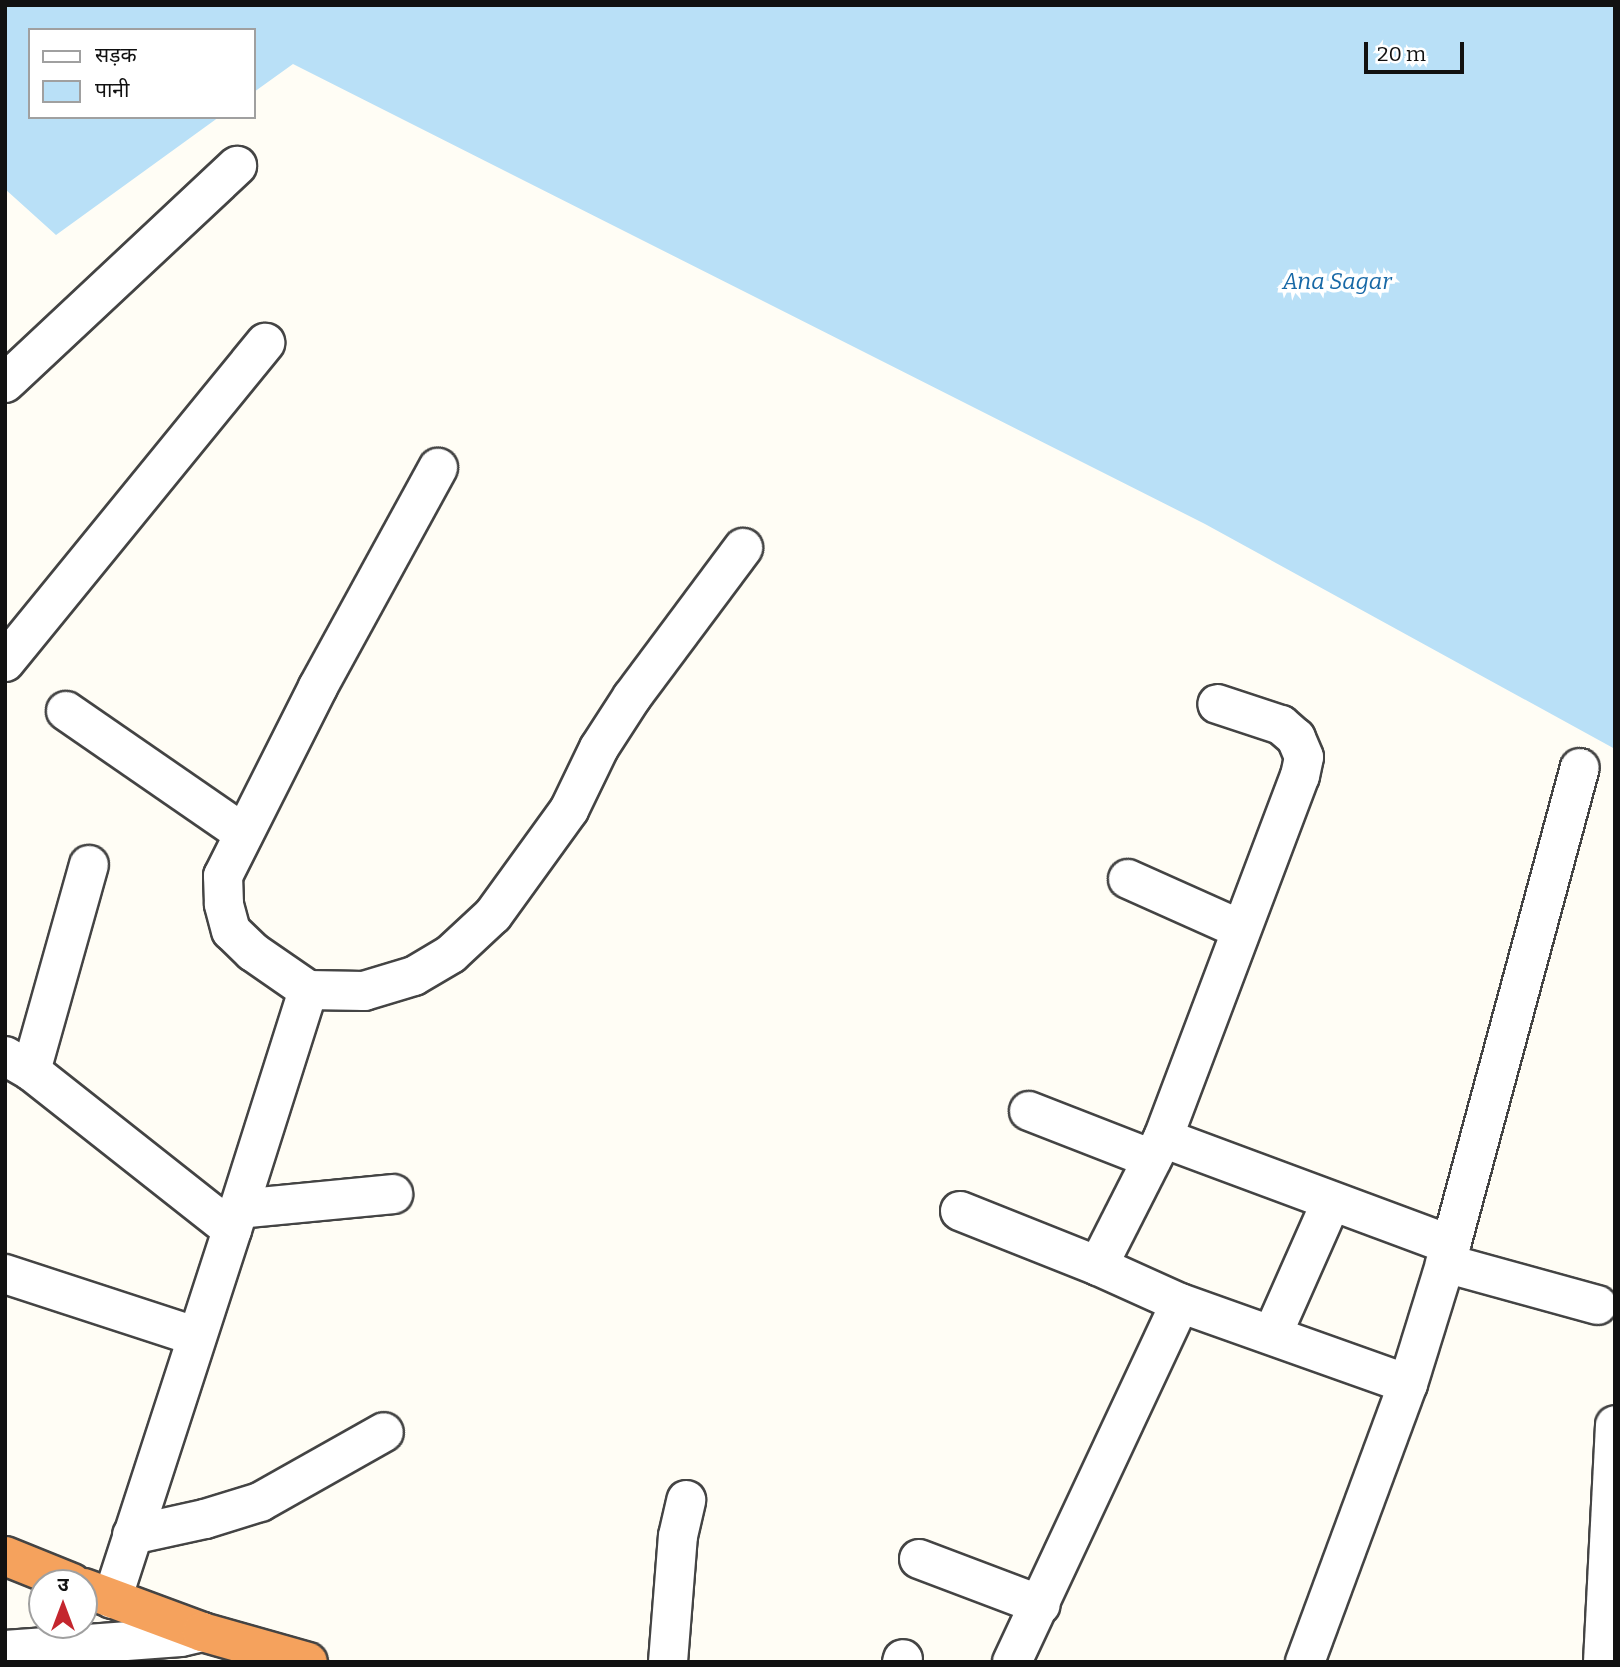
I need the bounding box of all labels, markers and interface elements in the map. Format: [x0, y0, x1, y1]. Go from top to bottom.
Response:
legend [28, 28, 256, 119]
scale bar [1368, 28, 1468, 72]
text: 20 m [1377, 41, 1426, 67]
text: सड़क [95, 42, 137, 68]
text: पानी [95, 77, 129, 103]
water label: Ana Sagar [1282, 267, 1392, 295]
north arrow [28, 1569, 98, 1639]
text: उ [57, 1573, 69, 1596]

